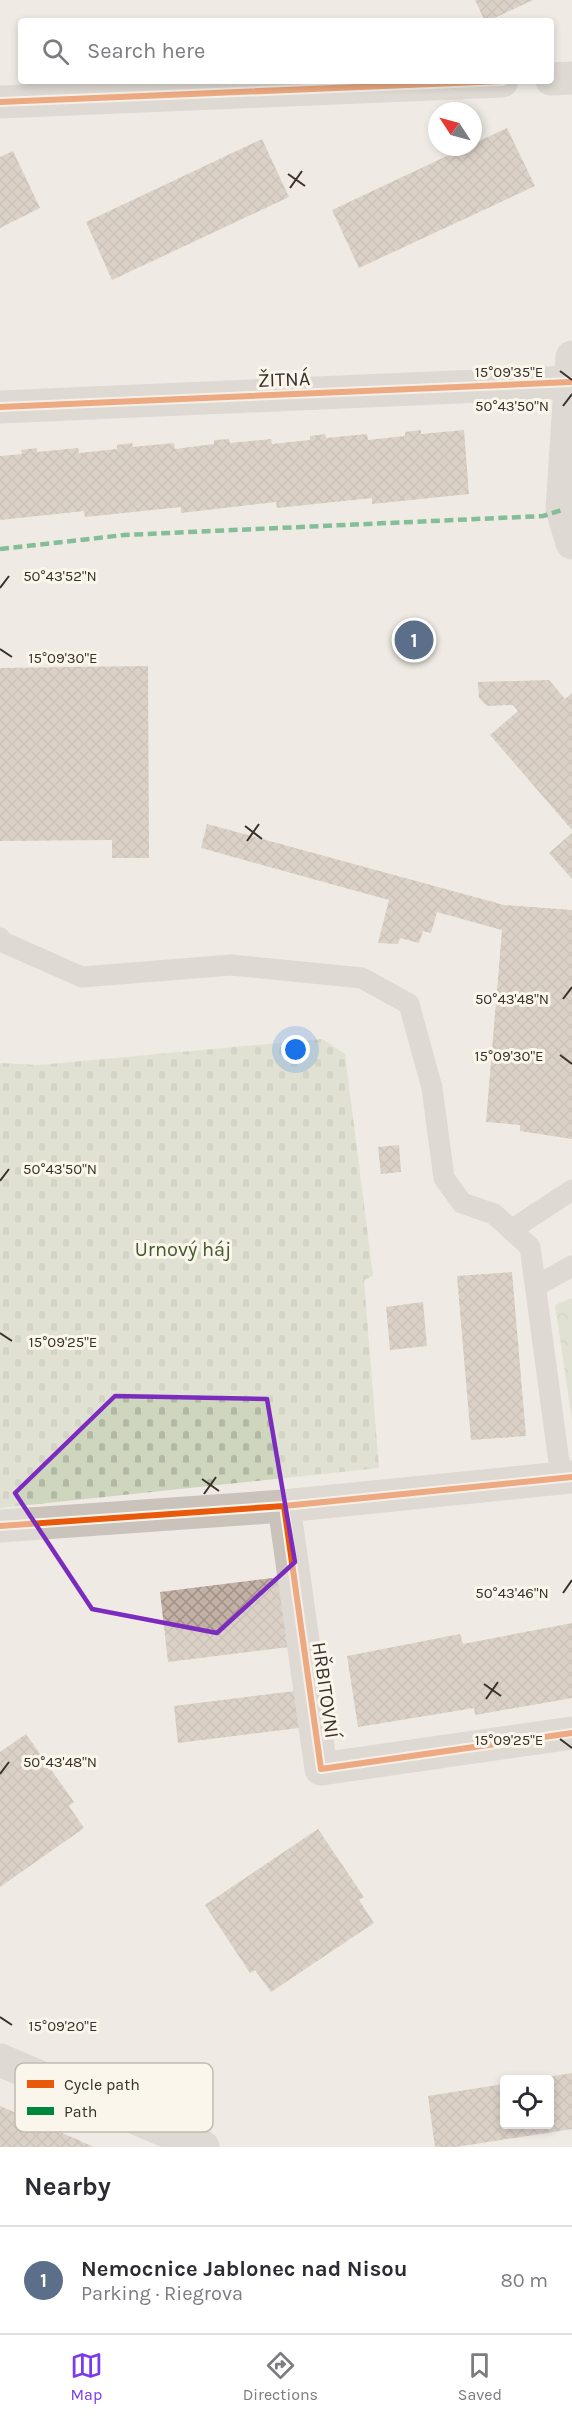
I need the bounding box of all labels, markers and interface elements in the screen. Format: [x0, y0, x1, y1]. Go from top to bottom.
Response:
search box [18, 18, 554, 84]
icon: search [39, 35, 72, 68]
text: Search here [87, 38, 205, 64]
north arrow [428, 102, 482, 156]
text: 15°09'35"E [475, 363, 543, 381]
street label: ŽITNÁ [257, 366, 311, 392]
text: 50°43'50"N [475, 397, 549, 415]
text: 50°43'52"N [23, 567, 97, 585]
pin: 1 [394, 618, 434, 662]
text: 15°09'30"E [29, 649, 97, 667]
text: 50°43'48"N [475, 990, 549, 1008]
your location [281, 1035, 310, 1064]
text: 15°09'30"E [475, 1047, 543, 1065]
text: 50°43'50"N [23, 1160, 97, 1178]
park label: Urnový háj [135, 1238, 231, 1261]
text: 15°09'25"E [29, 1333, 97, 1351]
text: 50°43'46"N [475, 1584, 549, 1602]
street label: HŘBITOVNÍ [307, 1640, 345, 1740]
text: 15°09'25"E [475, 1731, 543, 1749]
text: 50°43'48"N [23, 1753, 97, 1771]
text: 15°09'20"E [29, 2017, 97, 2035]
legend [15, 2063, 213, 2132]
text: Cycle path [64, 2075, 140, 2094]
map controls [500, 2075, 554, 2129]
button: locate [500, 2075, 554, 2129]
text: Path [64, 2102, 97, 2121]
text: Nearby [24, 2171, 111, 2202]
text: Nemocnice Jablonec nad Nisou [81, 2256, 408, 2282]
text: 1 [40, 2269, 47, 2292]
text: 80 m [500, 2269, 548, 2292]
text: Parking · Riegrova [81, 2282, 243, 2305]
tab: Map [70, 2349, 103, 2404]
tab: Directions [243, 2349, 318, 2404]
tab: Saved [458, 2349, 502, 2404]

